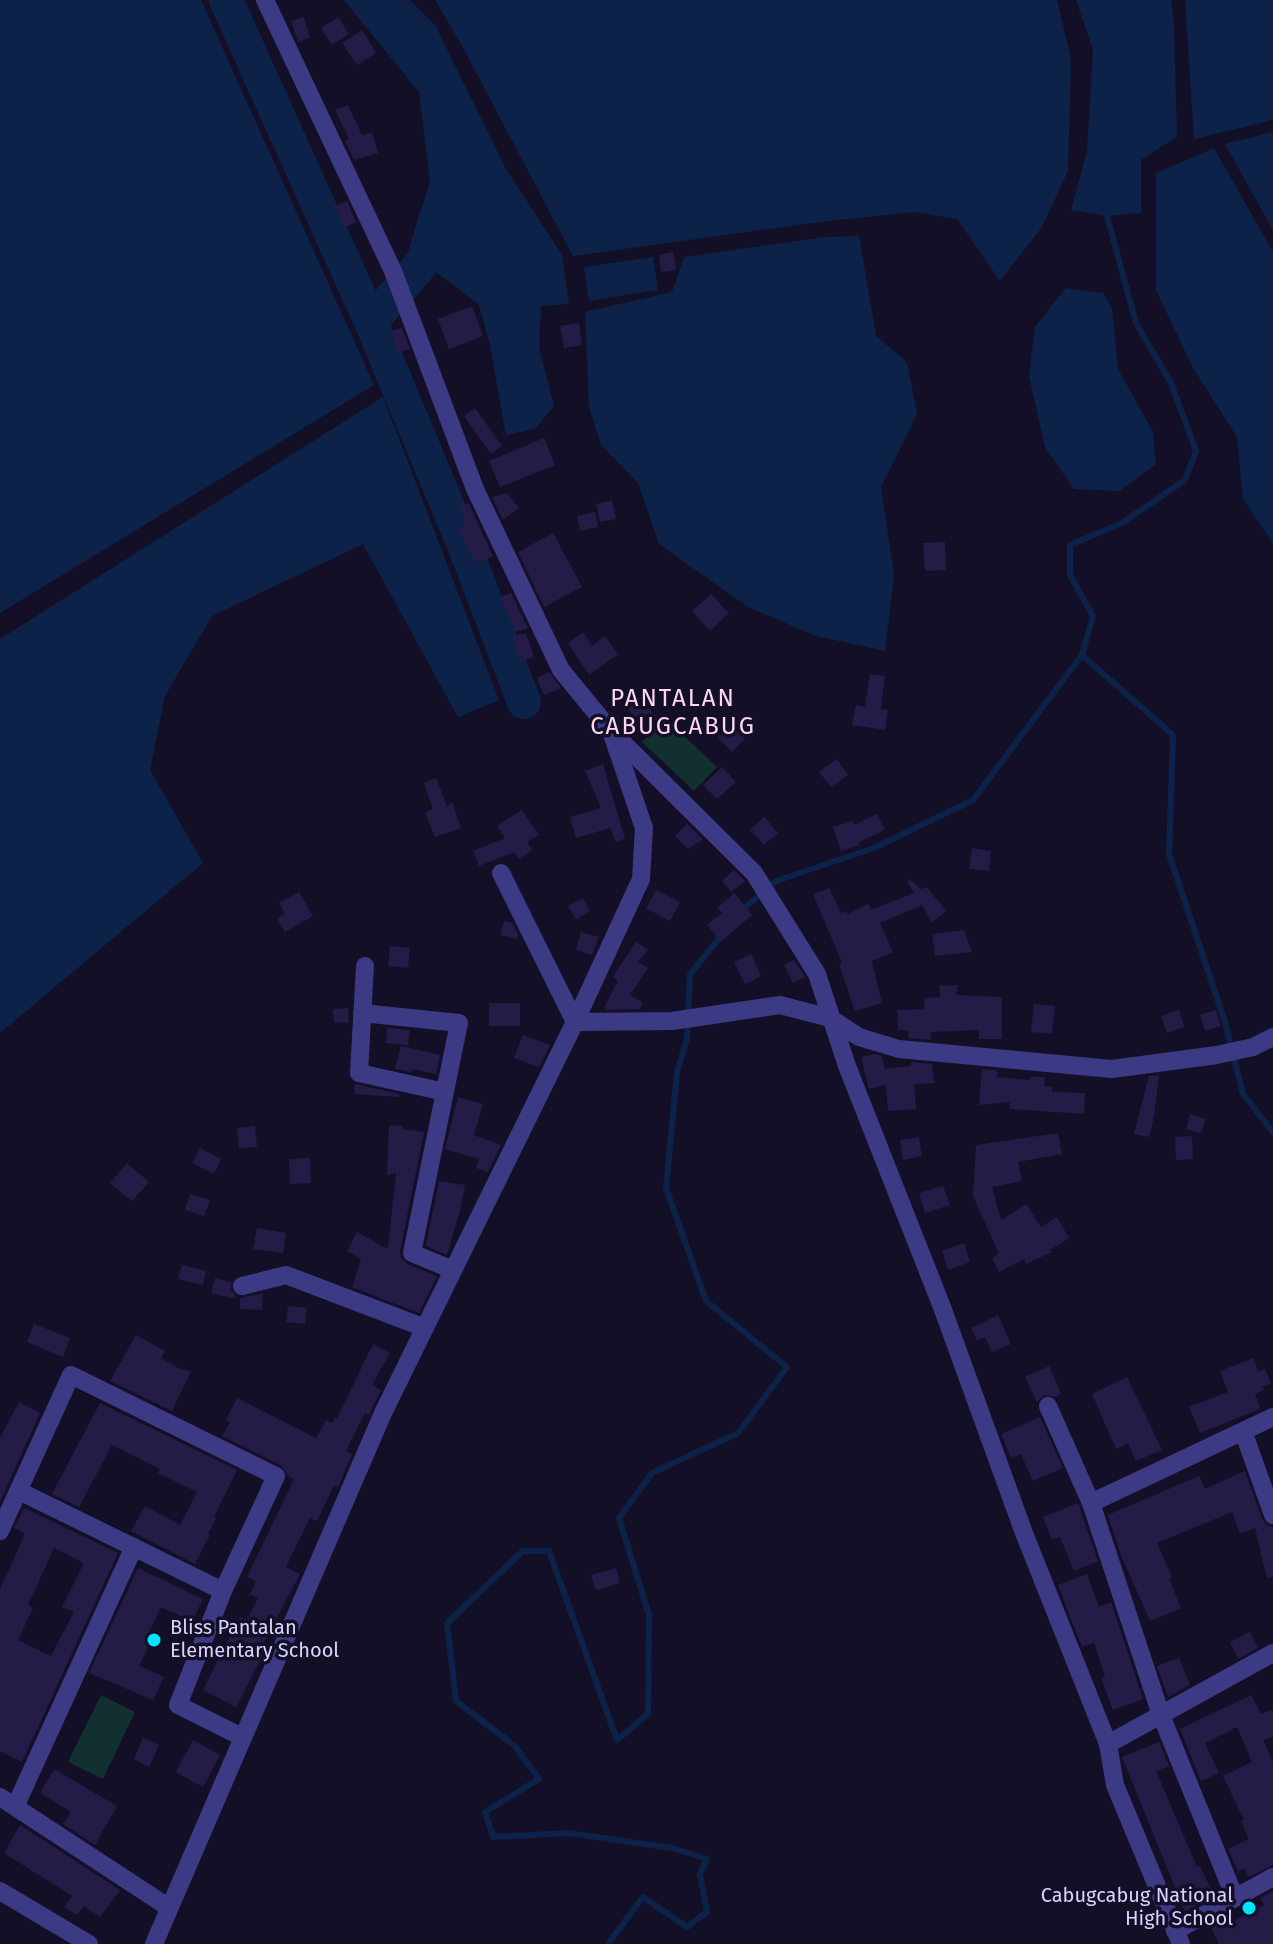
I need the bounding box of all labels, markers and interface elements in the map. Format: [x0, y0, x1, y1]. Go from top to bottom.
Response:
district label: PANTALAN CABUGCABUG [590, 685, 756, 741]
place label: Bliss Pantalan Elementary School [170, 1616, 339, 1663]
marker: Bliss Pantalan Elementary School [145, 1631, 163, 1649]
place label: Cabugcabug National High School [1041, 1884, 1233, 1931]
marker: Cabugcabug National High School [1240, 1899, 1258, 1917]

